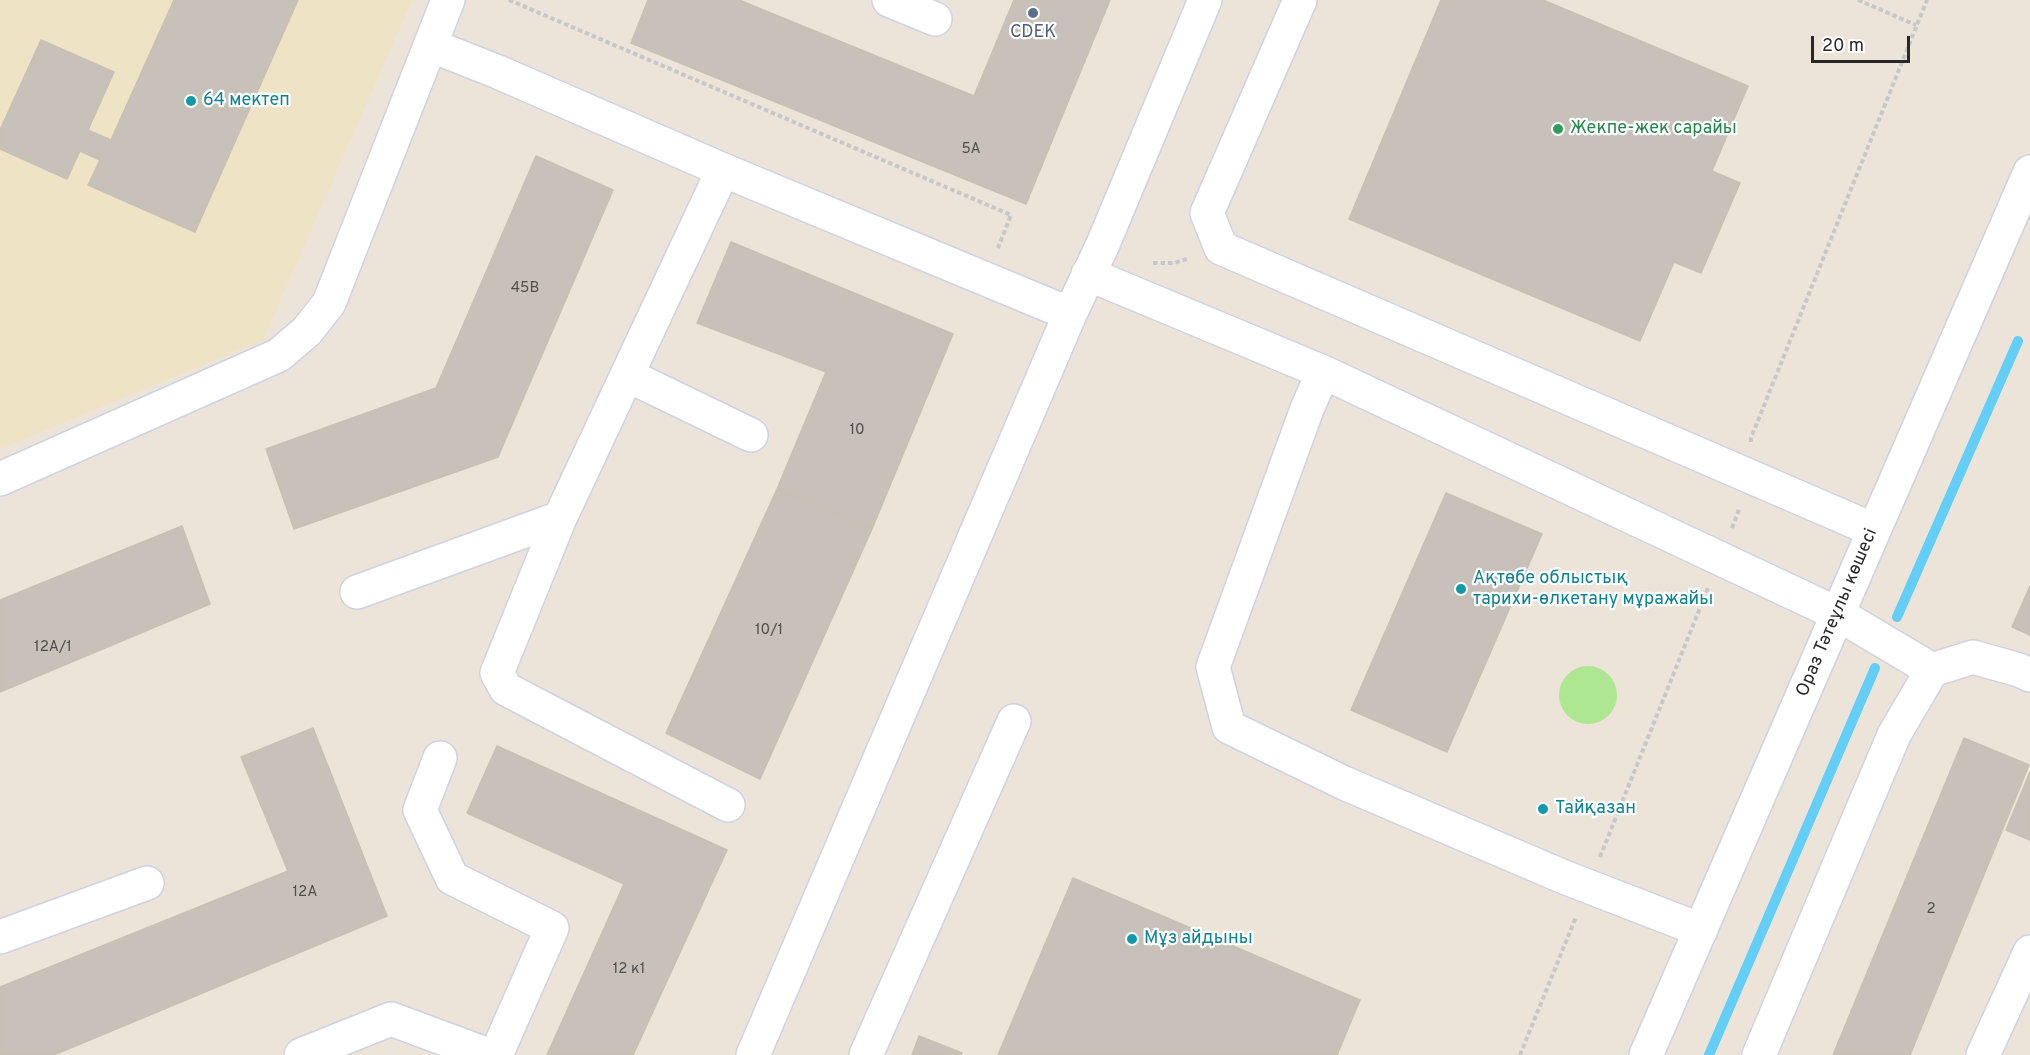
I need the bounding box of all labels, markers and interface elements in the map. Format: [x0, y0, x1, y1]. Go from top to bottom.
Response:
marker: CDEK [1026, 6, 1040, 20]
place label: CDEK [1010, 22, 1056, 44]
scale bar [1814, 24, 1913, 62]
text: 20 m [1822, 35, 1864, 58]
place label: 64 мектеп [203, 90, 290, 112]
marker: 64 мектеп [184, 94, 198, 108]
place label: Жекпе-жек сарайы [1570, 118, 1737, 140]
marker: Жекпе-жек сарайы [1551, 122, 1565, 136]
house number: 5А [961, 141, 981, 159]
house number: 45В [511, 280, 539, 298]
house number: 10 [849, 422, 865, 440]
street label: Ораз Тәтеұлы көшесі [1793, 526, 1883, 700]
place label: Ақтөбе облыстық тарихи-өлкетану мұражайы [1473, 568, 1713, 610]
marker: Ақтөбе облыстық тарихи-өлкетану мұражайы [1454, 582, 1468, 596]
house number: 10/1 [755, 622, 783, 640]
house number: 12А/1 [34, 639, 72, 657]
place label: Тайқазан [1555, 798, 1636, 820]
marker: Тайқазан [1536, 802, 1550, 816]
house number: 12А [293, 884, 317, 902]
house number: 2 [1926, 901, 1936, 919]
place label: Мұз айдыны [1144, 928, 1253, 950]
marker: Мұз айдыны [1125, 932, 1139, 946]
house number: 12 к1 [613, 961, 645, 979]

